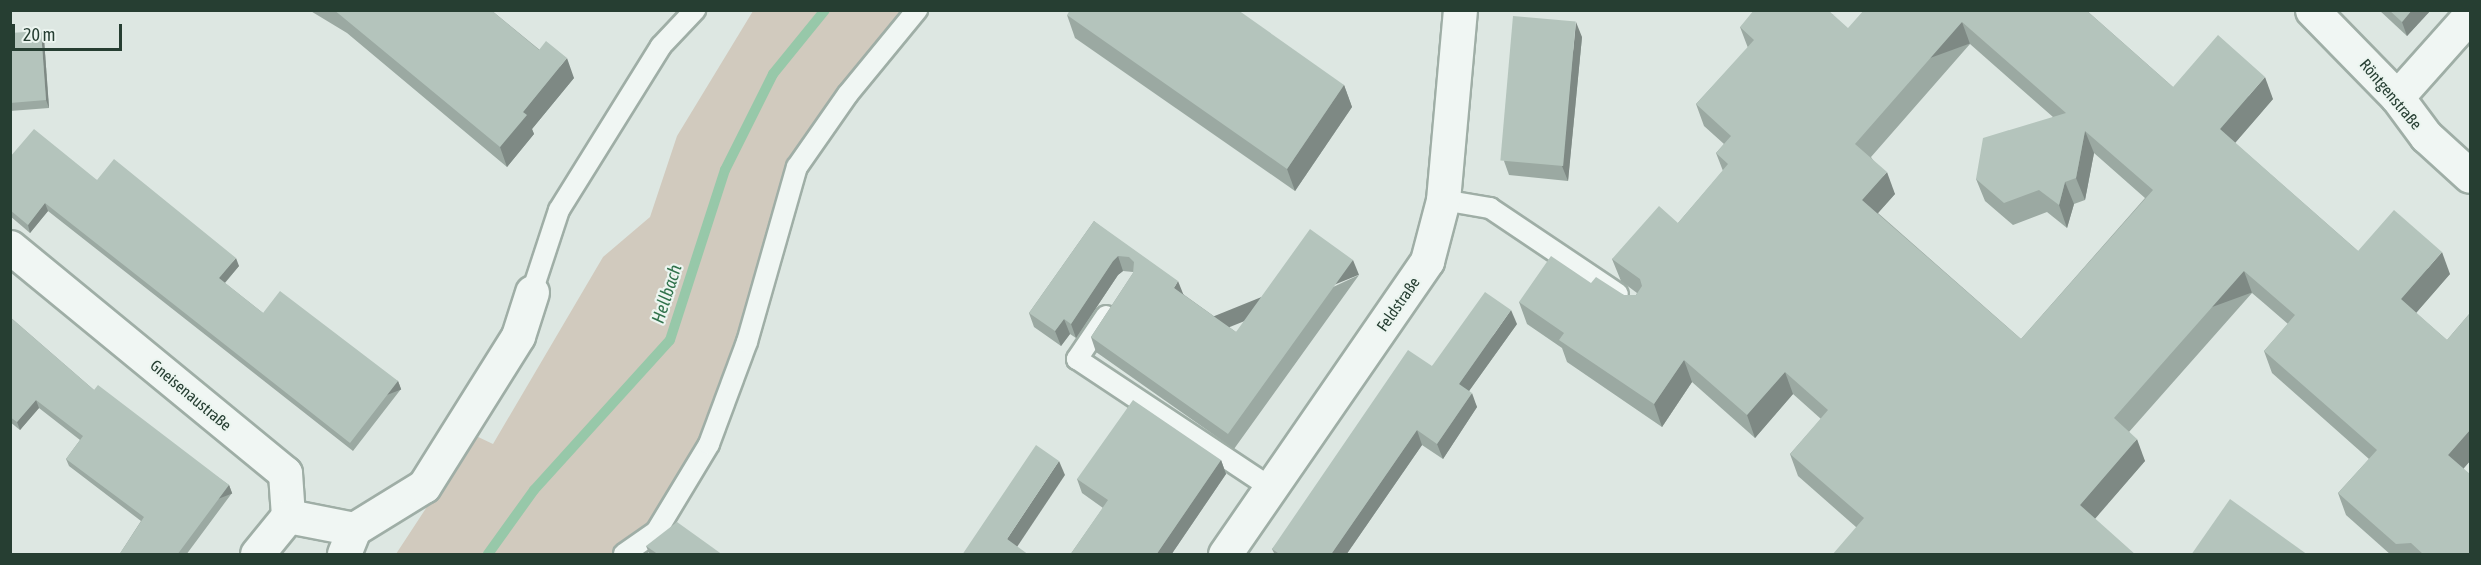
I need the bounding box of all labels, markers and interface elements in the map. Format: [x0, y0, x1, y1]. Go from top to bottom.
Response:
scale bar [15, 12, 124, 50]
text: 20 m [23, 24, 55, 45]
street label: Röntgenstraße [2356, 55, 2426, 133]
water label: Hellbach [647, 262, 687, 326]
street label: Feldstraße [1372, 273, 1424, 335]
street label: Gneisenaustraße [147, 356, 235, 434]

